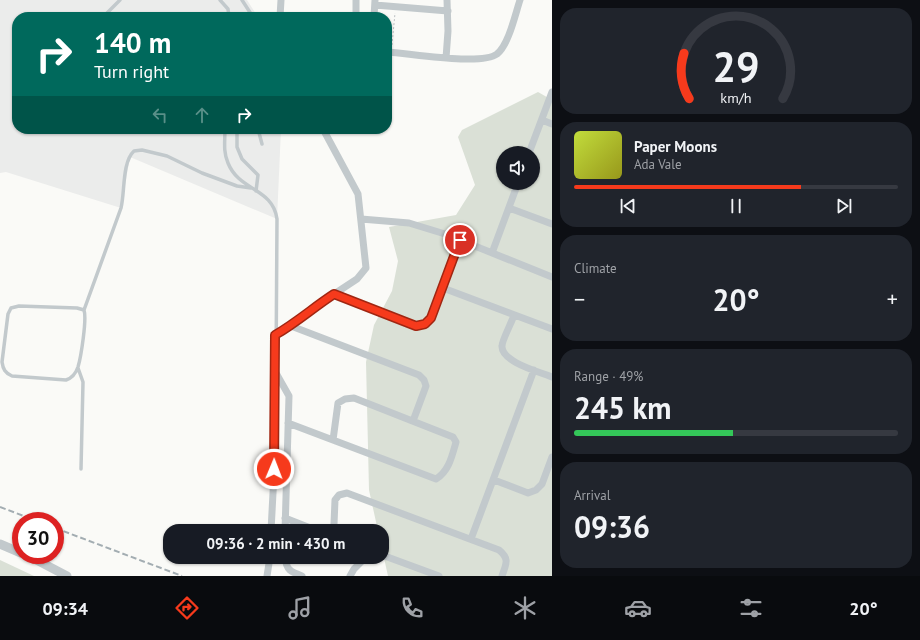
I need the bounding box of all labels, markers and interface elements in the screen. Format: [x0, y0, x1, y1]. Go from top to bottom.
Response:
text: 140 m [94, 24, 171, 61]
icon: right [28, 28, 80, 80]
text: 29 [712, 40, 760, 93]
text: Turn right [94, 60, 169, 83]
text: km/h [720, 87, 752, 106]
icon: left [149, 104, 171, 126]
icon: ahead [191, 104, 213, 126]
icon: right [233, 104, 255, 126]
text: Paper Moons [634, 137, 717, 156]
map controls [496, 146, 540, 190]
button: sound [496, 146, 540, 190]
text: Ada Vale [634, 156, 682, 173]
icon: previous [617, 195, 639, 217]
icon: pause [725, 195, 747, 217]
icon: next [833, 195, 855, 217]
pin [443, 223, 477, 257]
icon: arrive [449, 229, 471, 251]
text: Climate [574, 260, 617, 277]
text: 20° [712, 280, 760, 319]
text: − [574, 285, 585, 313]
text: + [887, 285, 898, 313]
text: Range · 49% [574, 368, 643, 385]
text: 245 km [574, 388, 672, 427]
position arrow [253, 448, 295, 490]
text: Arrival [574, 487, 610, 504]
text: 09:36 [574, 507, 650, 546]
speed limit sign: 30 [12, 512, 64, 564]
text: 09:36 · 2 min · 430 m [207, 534, 345, 553]
icon: directions [173, 594, 201, 622]
icon: music [286, 594, 314, 622]
icon: phone [398, 594, 426, 622]
icon: climate [511, 594, 539, 622]
icon: car [624, 594, 652, 622]
icon: filters [737, 594, 765, 622]
text: 09:34 [42, 597, 88, 620]
text: 20° [849, 597, 878, 620]

